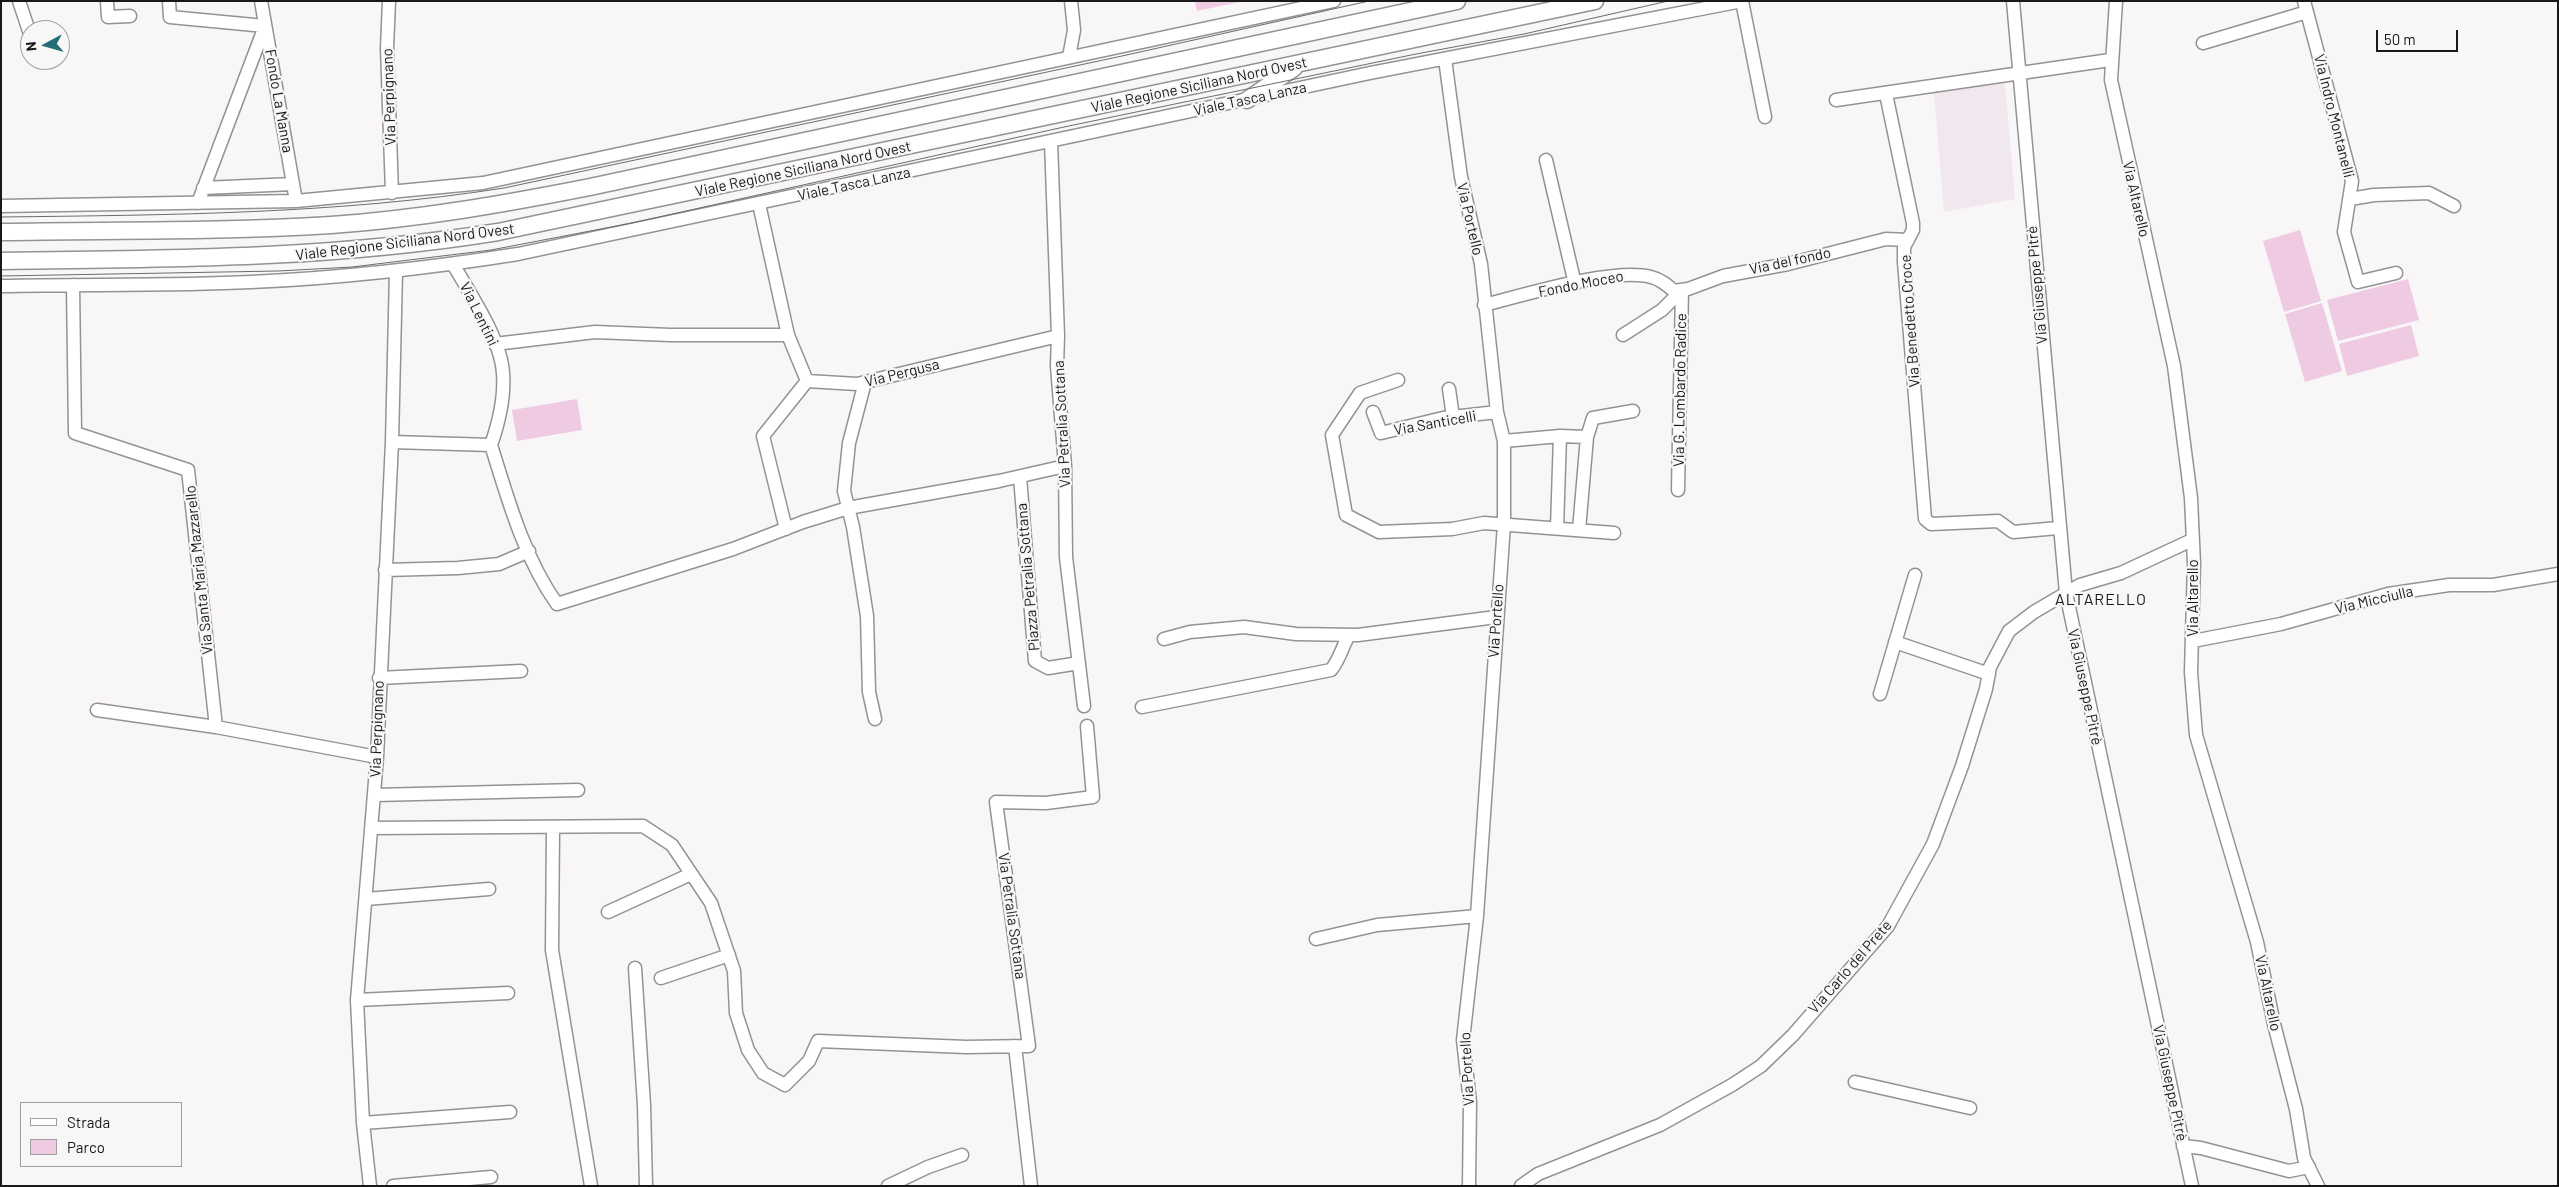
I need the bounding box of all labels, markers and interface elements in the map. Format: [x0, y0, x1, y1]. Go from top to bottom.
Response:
north arrow [20, 20, 70, 70]
scale bar [2379, 20, 2462, 52]
text: 50 m [2384, 30, 2416, 48]
text: N [22, 41, 40, 52]
street label: Fondo La Manna [261, 48, 297, 154]
street label: Via Perpignano [378, 48, 400, 146]
street label: Via Indro Montanelli [2310, 52, 2358, 180]
street label: Viale Regione Siciliana Nord Ovest [1089, 53, 1309, 117]
street label: Viale Tasca Lanza [1192, 78, 1308, 120]
street label: Viale Regione Siciliana Nord Ovest [693, 137, 913, 201]
street label: Via Altarello [2119, 159, 2153, 239]
street label: Viale Tasca Lanza [796, 163, 912, 205]
street label: Via Portello [1453, 181, 1487, 257]
street label: Viale Regione Siciliana Nord Ovest [295, 220, 515, 264]
street label: Via Giuseppe Pitrè [2023, 225, 2051, 345]
street label: Via del fondo [1747, 244, 1833, 278]
street label: Via Benedetto Croce [1896, 254, 1924, 388]
street label: Fondo Moceo [1537, 267, 1625, 301]
street label: Via Lentini [456, 279, 502, 349]
street label: Via G. Lombardo Radice [1670, 313, 1690, 467]
street label: Via Pergusa [863, 355, 941, 391]
street label: Via Petralia Sottana [1050, 360, 1074, 488]
street label: Via Santicelli [1392, 407, 1478, 439]
street label: Via Santa Maria Mazzarello [181, 484, 217, 656]
street label: Piazza Petralia Sottana [1013, 502, 1043, 652]
street label: Via Altarello [2184, 559, 2202, 637]
street label: Via Micciulla [2333, 582, 2415, 618]
street label: Via Portello [1484, 583, 1508, 659]
district label: ALTARELLO [2054, 590, 2148, 610]
street label: Via Giuseppe Pitrè [2064, 627, 2106, 747]
street label: Via Perpignano [366, 680, 388, 778]
street label: Via Petralia Sottana [994, 852, 1030, 980]
street label: Via Carlo del Prete [1804, 917, 1896, 1017]
street label: Via Altarello [2251, 953, 2285, 1033]
street label: Via Giuseppe Pitrè [2149, 1023, 2191, 1143]
street label: Via Portello [1456, 1032, 1478, 1106]
legend [20, 1102, 182, 1167]
text: Strada [67, 1113, 110, 1131]
text: Parco [67, 1138, 105, 1156]

